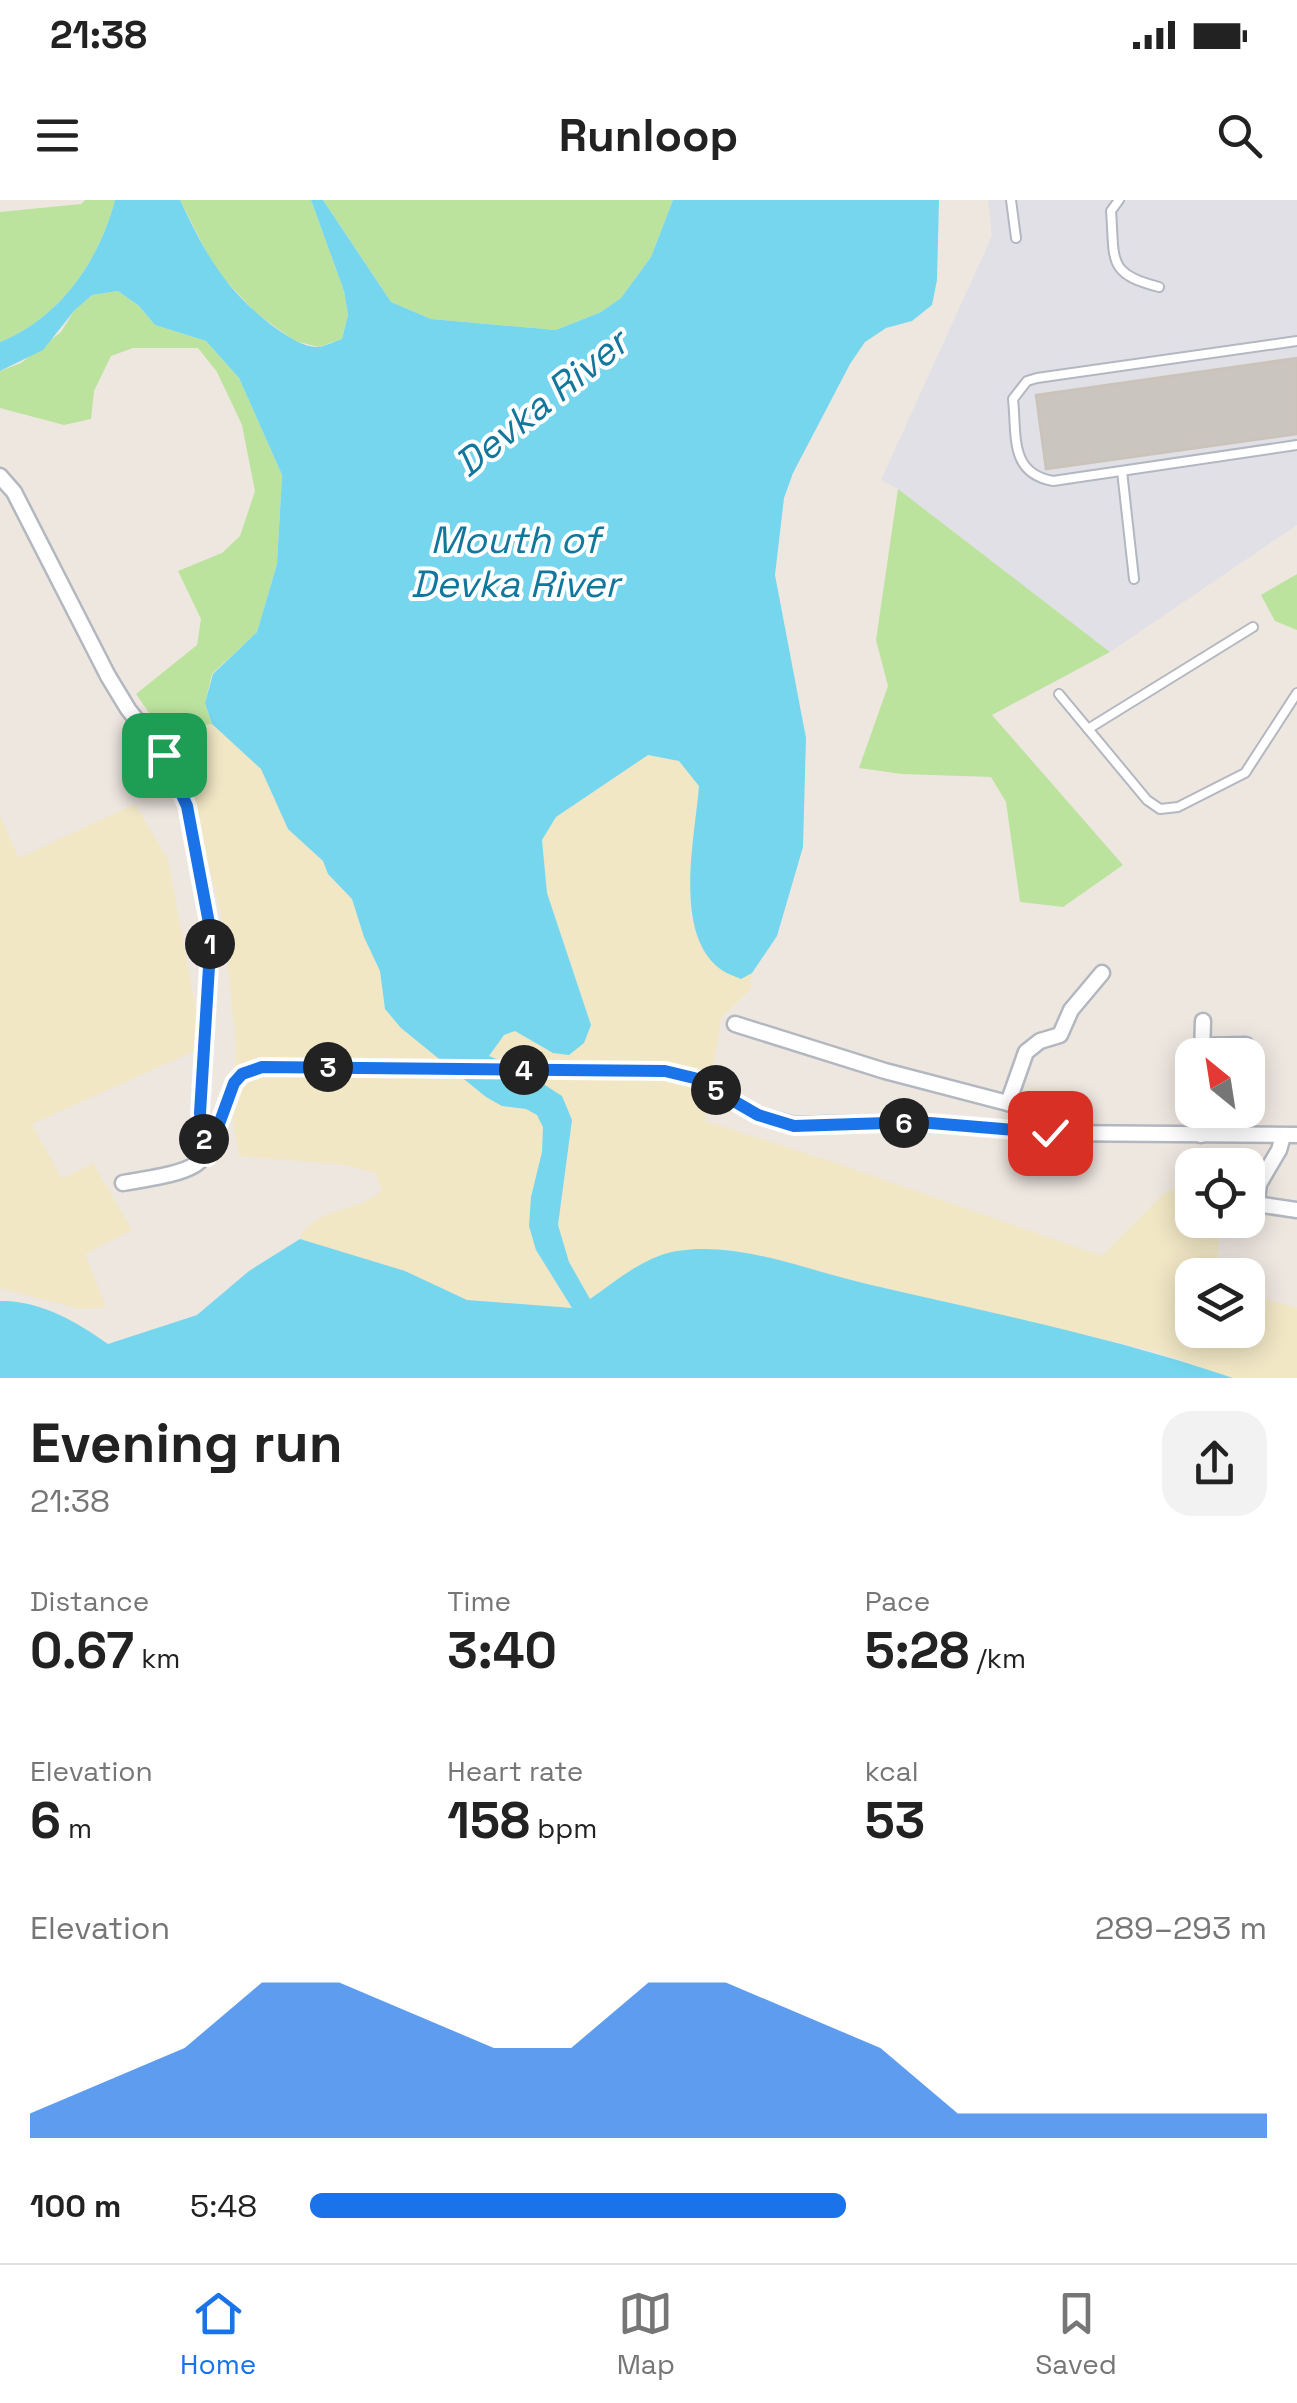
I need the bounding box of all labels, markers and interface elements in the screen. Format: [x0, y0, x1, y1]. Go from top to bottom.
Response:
text: 21:38 [50, 11, 147, 59]
text: Runloop [559, 107, 738, 164]
icon: menu [30, 108, 85, 163]
icon: search [1212, 108, 1267, 163]
water label: Devka River [445, 316, 640, 487]
water label: Mouth of Devka River [411, 516, 623, 608]
pin [122, 713, 207, 798]
icon: arrive [137, 728, 192, 783]
pin: 1 [185, 919, 235, 969]
text: 1 [204, 926, 216, 962]
north arrow [1175, 1038, 1265, 1128]
map controls [1175, 1038, 1265, 1348]
pin: 3 [303, 1042, 353, 1092]
pin: 4 [499, 1045, 549, 1095]
text: 3 [319, 1049, 337, 1085]
text: 4 [515, 1052, 533, 1088]
pin: 5 [691, 1065, 741, 1115]
text: 5 [708, 1072, 724, 1108]
pin [1008, 1091, 1093, 1176]
pin: 6 [879, 1098, 929, 1148]
text: 6 [895, 1105, 913, 1141]
icon: check [1023, 1106, 1078, 1161]
pin: 2 [179, 1114, 229, 1164]
text: 2 [196, 1121, 212, 1157]
button: locate [1175, 1148, 1265, 1238]
button: layers [1175, 1258, 1265, 1348]
text: Evening run [30, 1408, 343, 1478]
button: share [1162, 1411, 1267, 1516]
text: 21:38 [30, 1481, 110, 1521]
text: Distance [30, 1583, 149, 1619]
text: Time [447, 1583, 511, 1619]
text: Pace [865, 1583, 930, 1619]
text: 0.67 [30, 1619, 134, 1683]
text: 3:40 [447, 1619, 557, 1683]
text: 5:28 [865, 1619, 969, 1683]
text: km [134, 1640, 180, 1676]
text: /km [969, 1640, 1026, 1676]
text: Elevation [30, 1753, 153, 1789]
text: Heart rate [447, 1753, 583, 1789]
text: kcal [865, 1753, 919, 1789]
text: 6 [30, 1789, 61, 1853]
text: 158 [447, 1789, 530, 1853]
text: 53 [865, 1789, 925, 1853]
text: m [61, 1810, 92, 1846]
text: bpm [530, 1810, 597, 1846]
text: Elevation [30, 1908, 170, 1948]
text: 289–293 m [1095, 1908, 1267, 1948]
text: 100 m [30, 2186, 121, 2226]
text: 5:48 [190, 2186, 257, 2226]
tab: Home [180, 2286, 256, 2382]
tab: Map [617, 2286, 675, 2382]
tab: Saved [1035, 2286, 1117, 2382]

